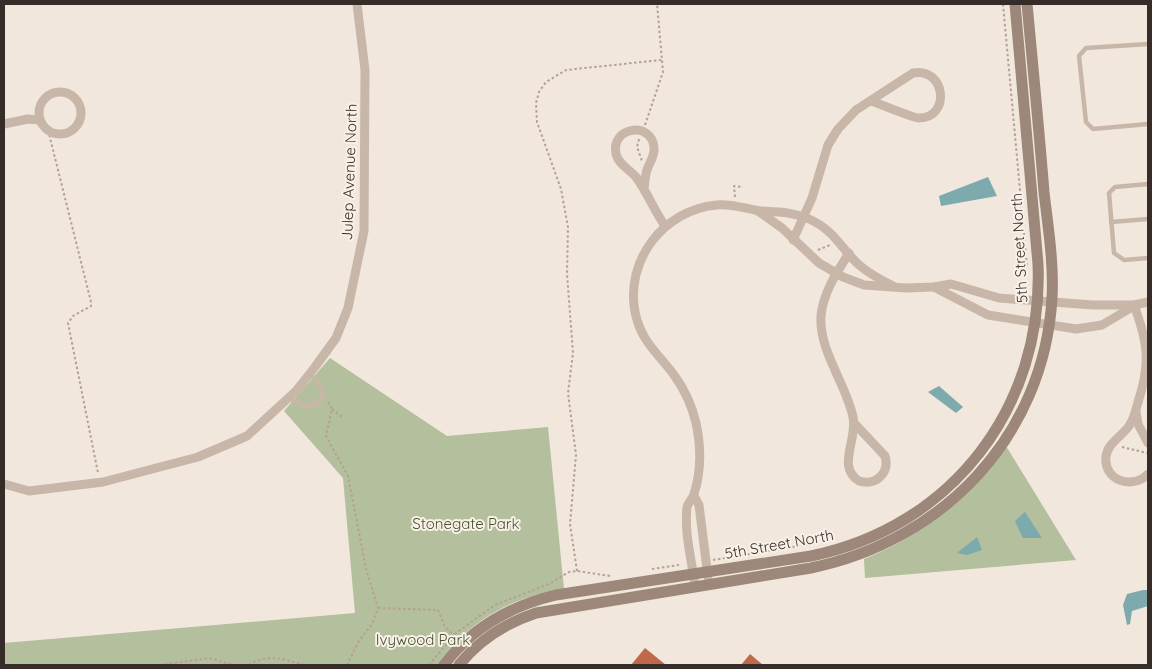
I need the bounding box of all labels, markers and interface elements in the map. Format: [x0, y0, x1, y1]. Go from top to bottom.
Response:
street label: Julep Avenue North [337, 103, 361, 241]
street label: 5th Street North [1007, 192, 1031, 304]
park label: Stonegate Park [412, 514, 520, 533]
street label: 5th Street North [723, 525, 835, 563]
park label: Ivywood Park [376, 630, 470, 649]

